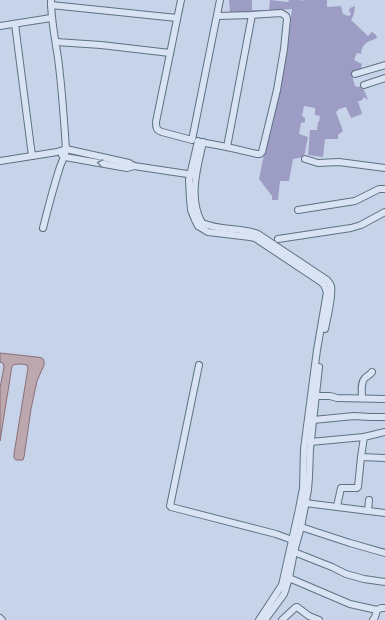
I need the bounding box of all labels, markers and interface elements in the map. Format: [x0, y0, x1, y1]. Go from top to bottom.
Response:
one-way arrow [97, 160, 103, 168]

